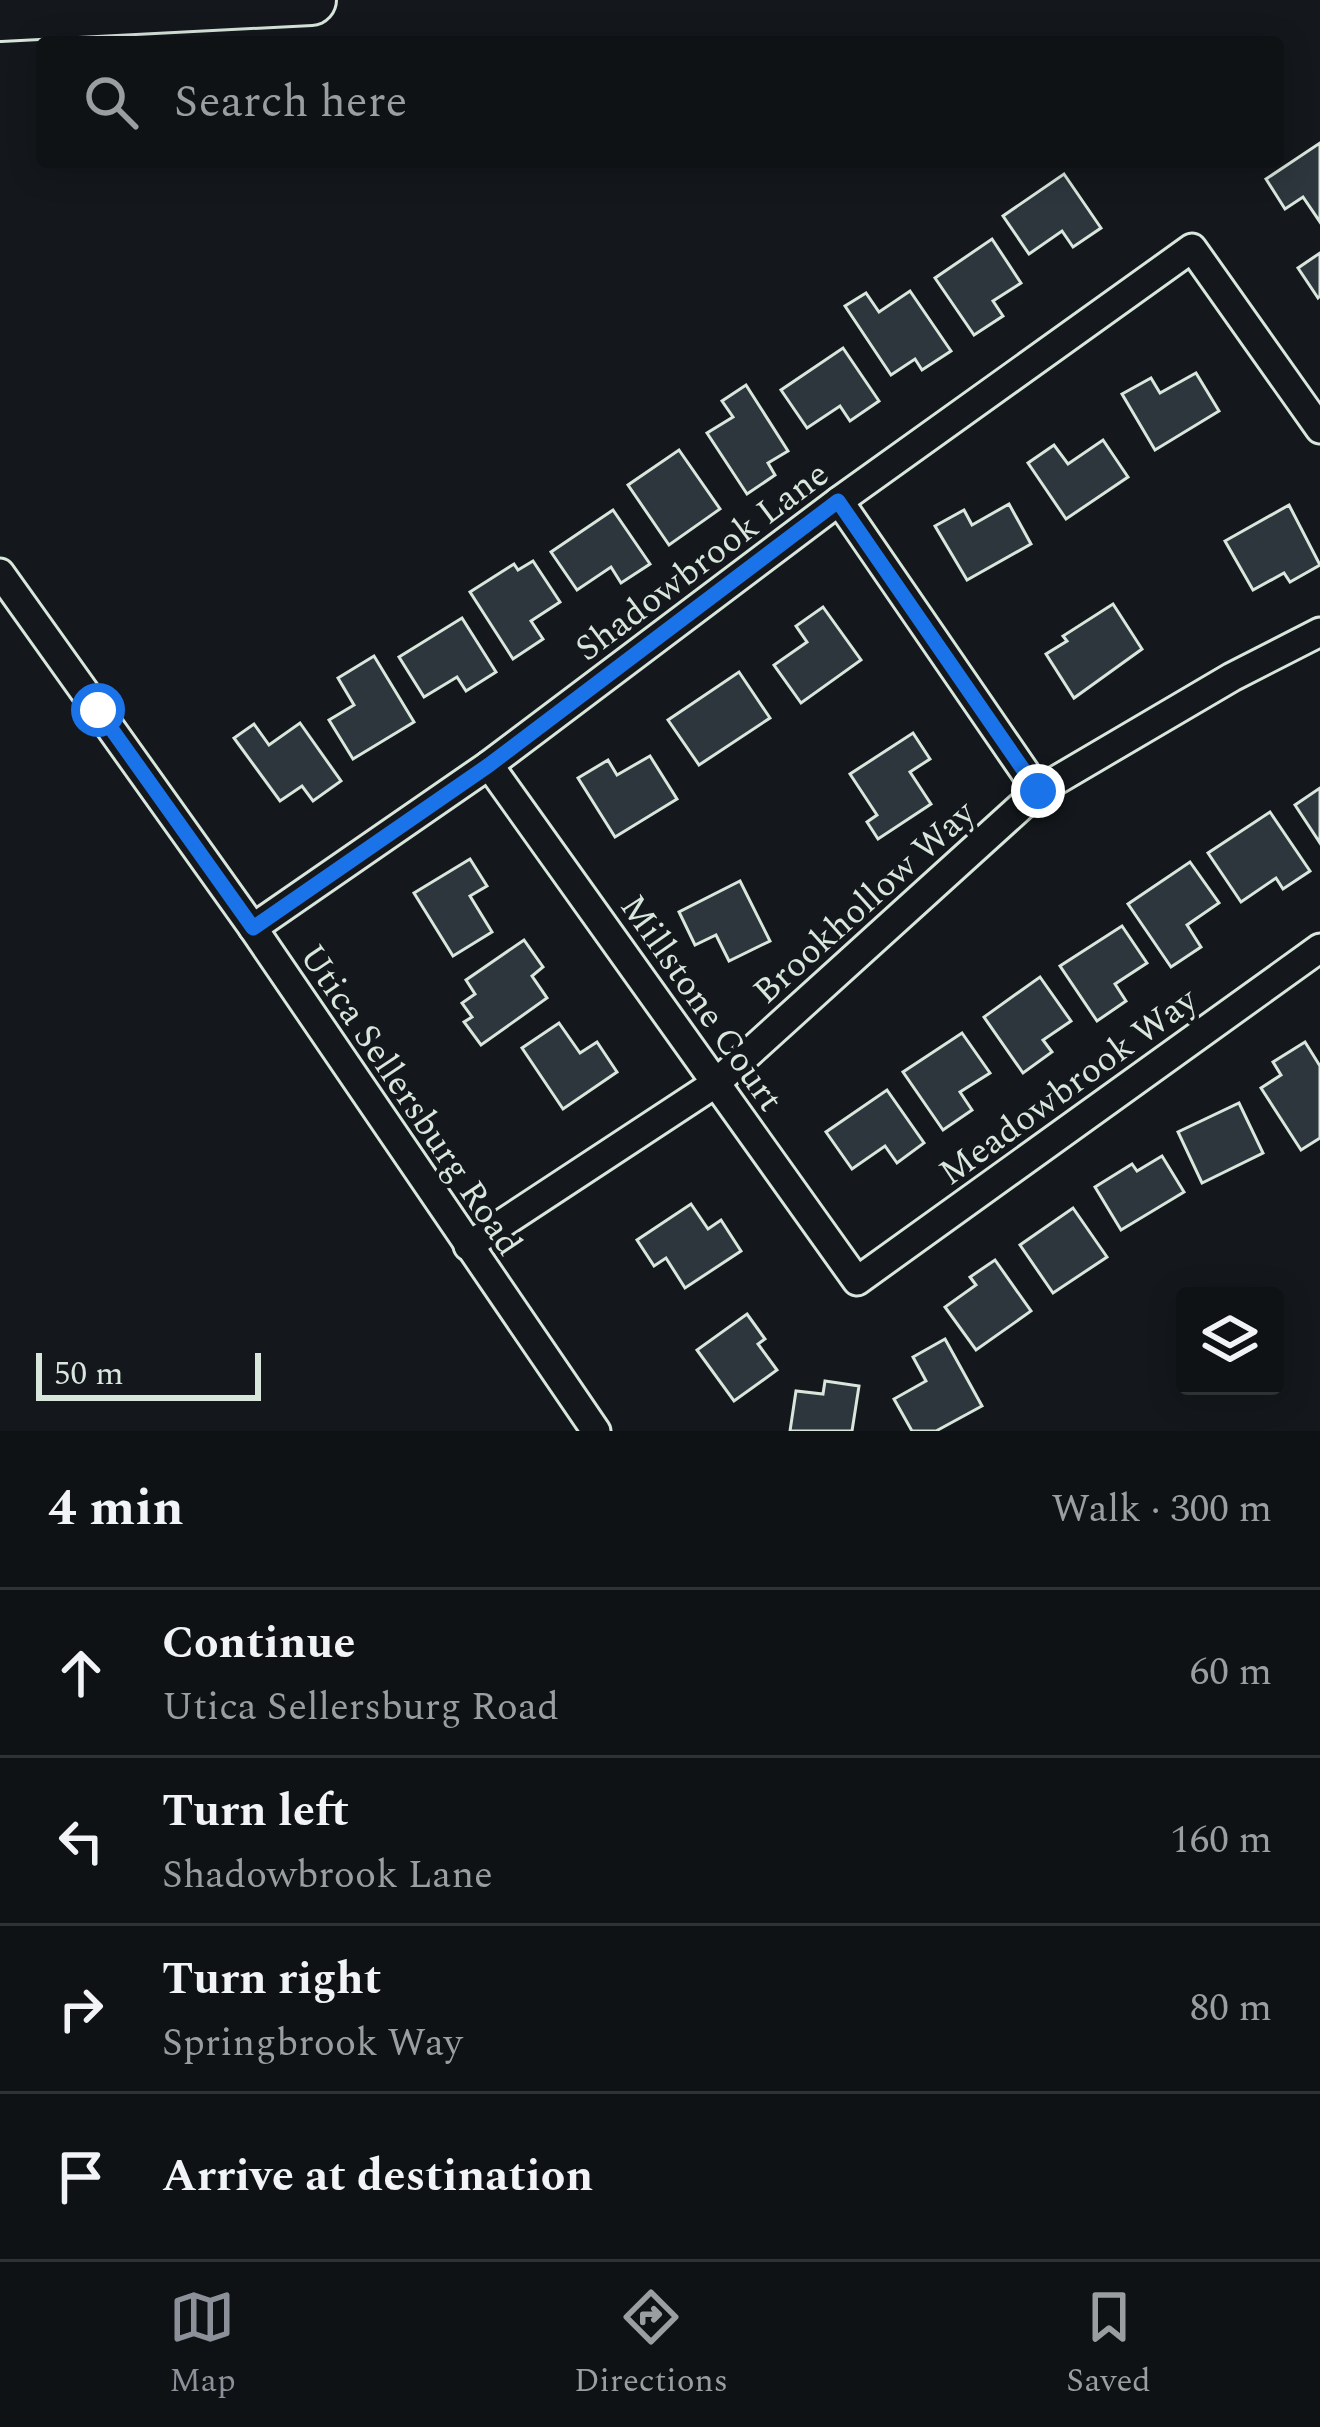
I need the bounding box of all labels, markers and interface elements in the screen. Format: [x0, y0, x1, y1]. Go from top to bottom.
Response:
search box [36, 36, 1284, 168]
text: Search here [174, 68, 407, 137]
icon: search [78, 69, 144, 135]
street label: Shadowbrook Lane [564, 448, 841, 676]
route start [71, 683, 125, 737]
route end [1011, 764, 1065, 818]
street label: Brookhollow Way [741, 787, 990, 1018]
street label: Millstone Court [605, 883, 796, 1123]
street label: Utica Sellersburg Road [285, 933, 535, 1268]
street label: Meadowbrook Way [928, 973, 1211, 1200]
map controls [1176, 1287, 1284, 1395]
button: layers [1176, 1287, 1284, 1395]
scale bar [36, 1347, 261, 1400]
text: 50 m [54, 1349, 124, 1399]
text: 4 min [48, 1470, 184, 1548]
text: Walk · 300 m [1051, 1480, 1272, 1539]
text: Continue [162, 1609, 355, 1678]
icon: ahead [48, 1640, 114, 1706]
text: 60 m [1190, 1643, 1272, 1702]
text: Utica Sellersburg Road [162, 1678, 559, 1737]
text: Turn left [162, 1777, 349, 1846]
icon: left [48, 1808, 114, 1874]
text: 160 m [1170, 1811, 1272, 1870]
text: Shadowbrook Lane [162, 1846, 493, 1905]
text: Turn right [162, 1945, 381, 2014]
icon: right [48, 1976, 114, 2042]
text: 80 m [1190, 1979, 1272, 2038]
text: Springbrook Way [162, 2014, 463, 2073]
text: Arrive at destination [162, 2142, 593, 2211]
icon: arrive [48, 2144, 114, 2210]
tab: Map [169, 2284, 236, 2406]
tab: Directions [574, 2284, 728, 2406]
tab: Saved [1066, 2284, 1151, 2406]

